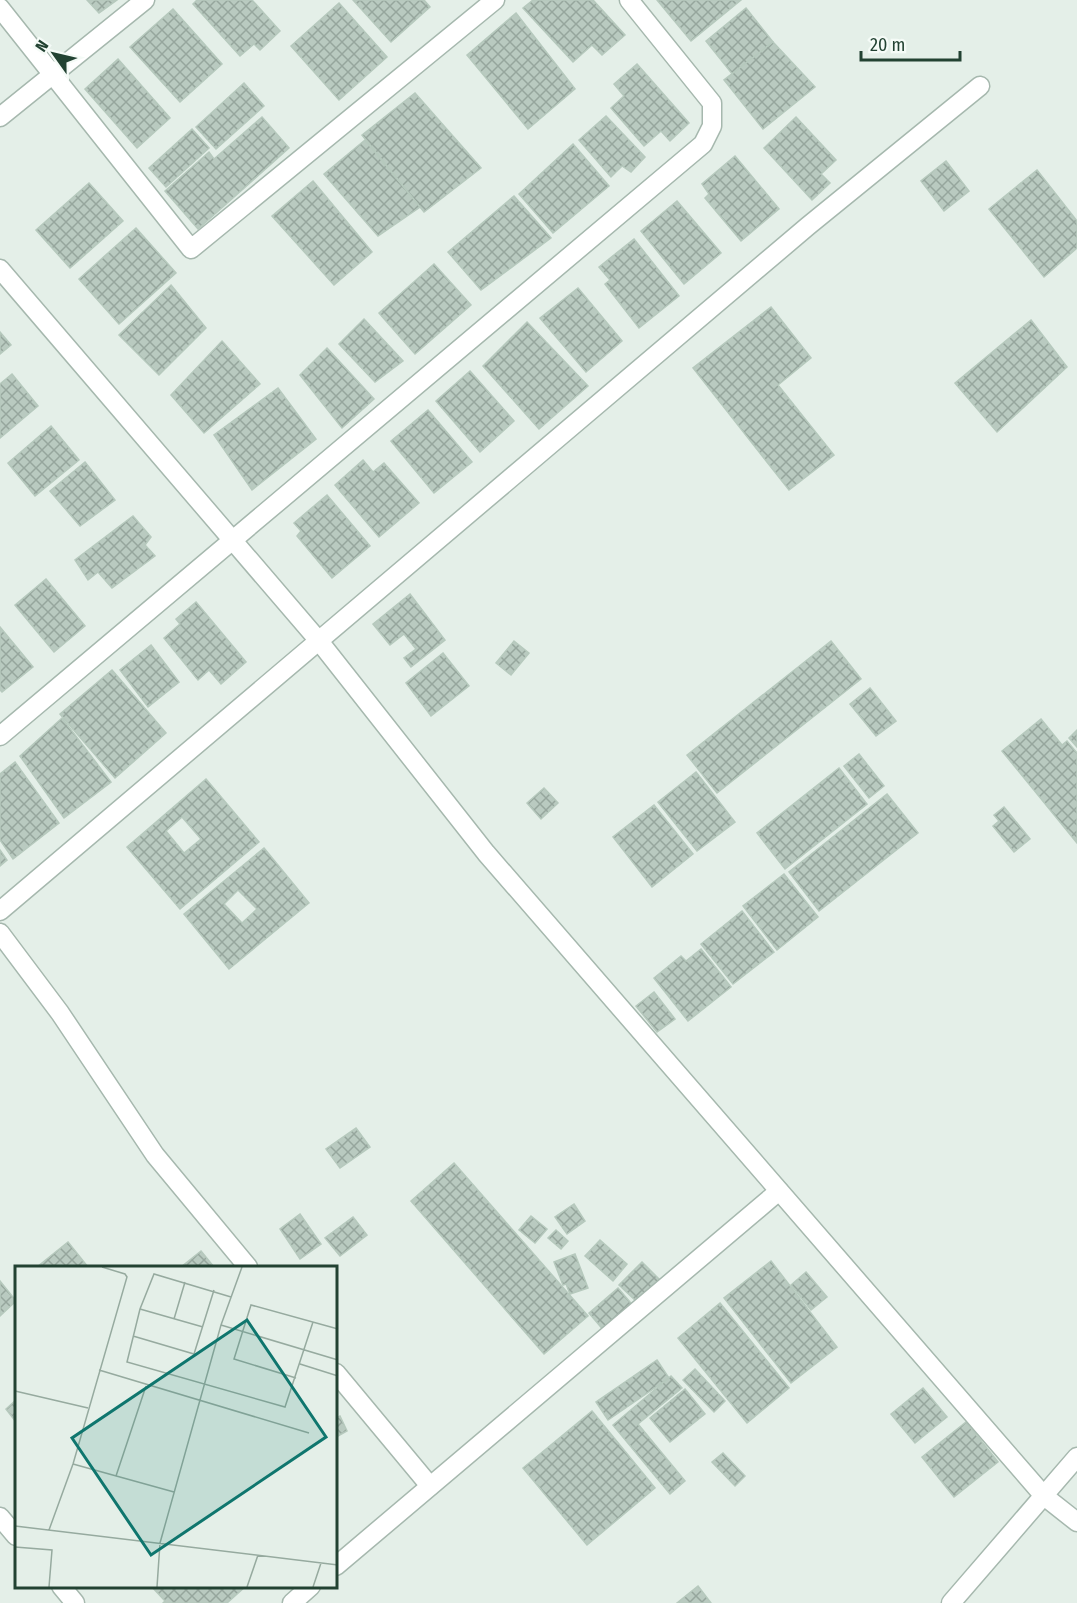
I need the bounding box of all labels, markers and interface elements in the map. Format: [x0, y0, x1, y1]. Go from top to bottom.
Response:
north arrow [24, 24, 84, 84]
scale bar [861, 24, 960, 62]
text: 20 m [870, 34, 905, 56]
text: N [31, 37, 53, 55]
inset map [15, 1266, 338, 1588]

